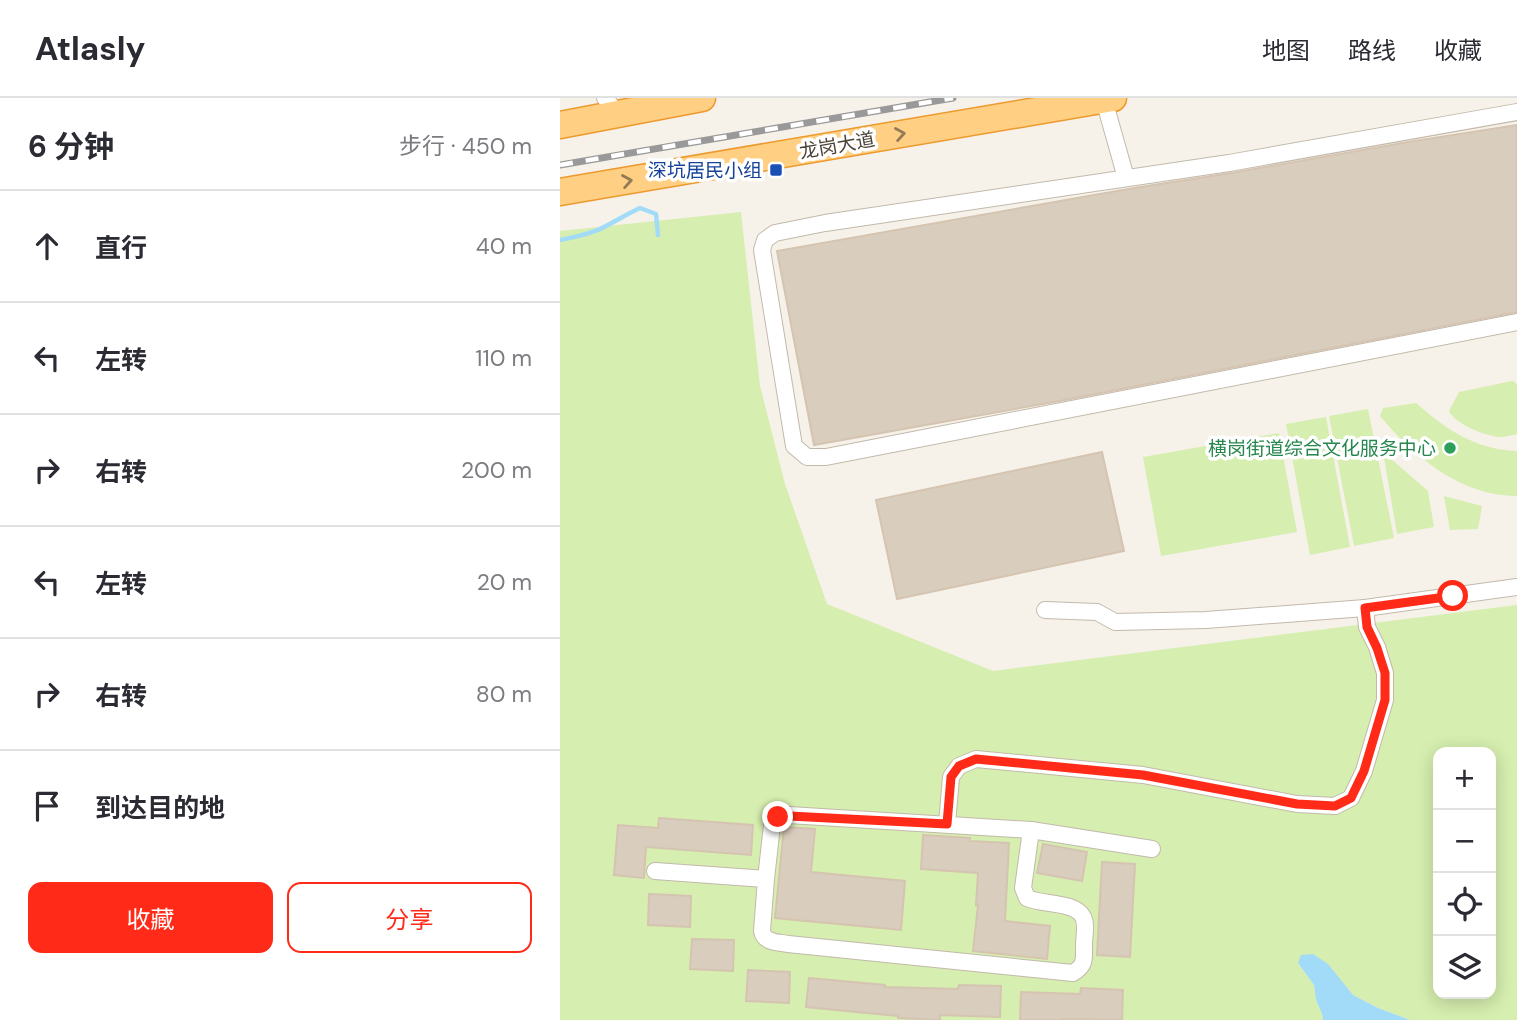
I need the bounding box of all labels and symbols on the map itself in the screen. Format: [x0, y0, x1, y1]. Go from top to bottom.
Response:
street label: 龙岗大道 [797, 127, 877, 164]
one-way arrow [894, 127, 906, 142]
place label: 深坑居民小组 [648, 158, 762, 183]
marker: 深坑居民小组 [768, 162, 784, 178]
one-way arrow [621, 174, 633, 189]
place label: 横岗街道综合文化服务中心 [1208, 436, 1436, 461]
marker: 横岗街道综合文化服务中心 [1442, 440, 1458, 456]
route start [1437, 580, 1468, 611]
route end [762, 801, 793, 832]

